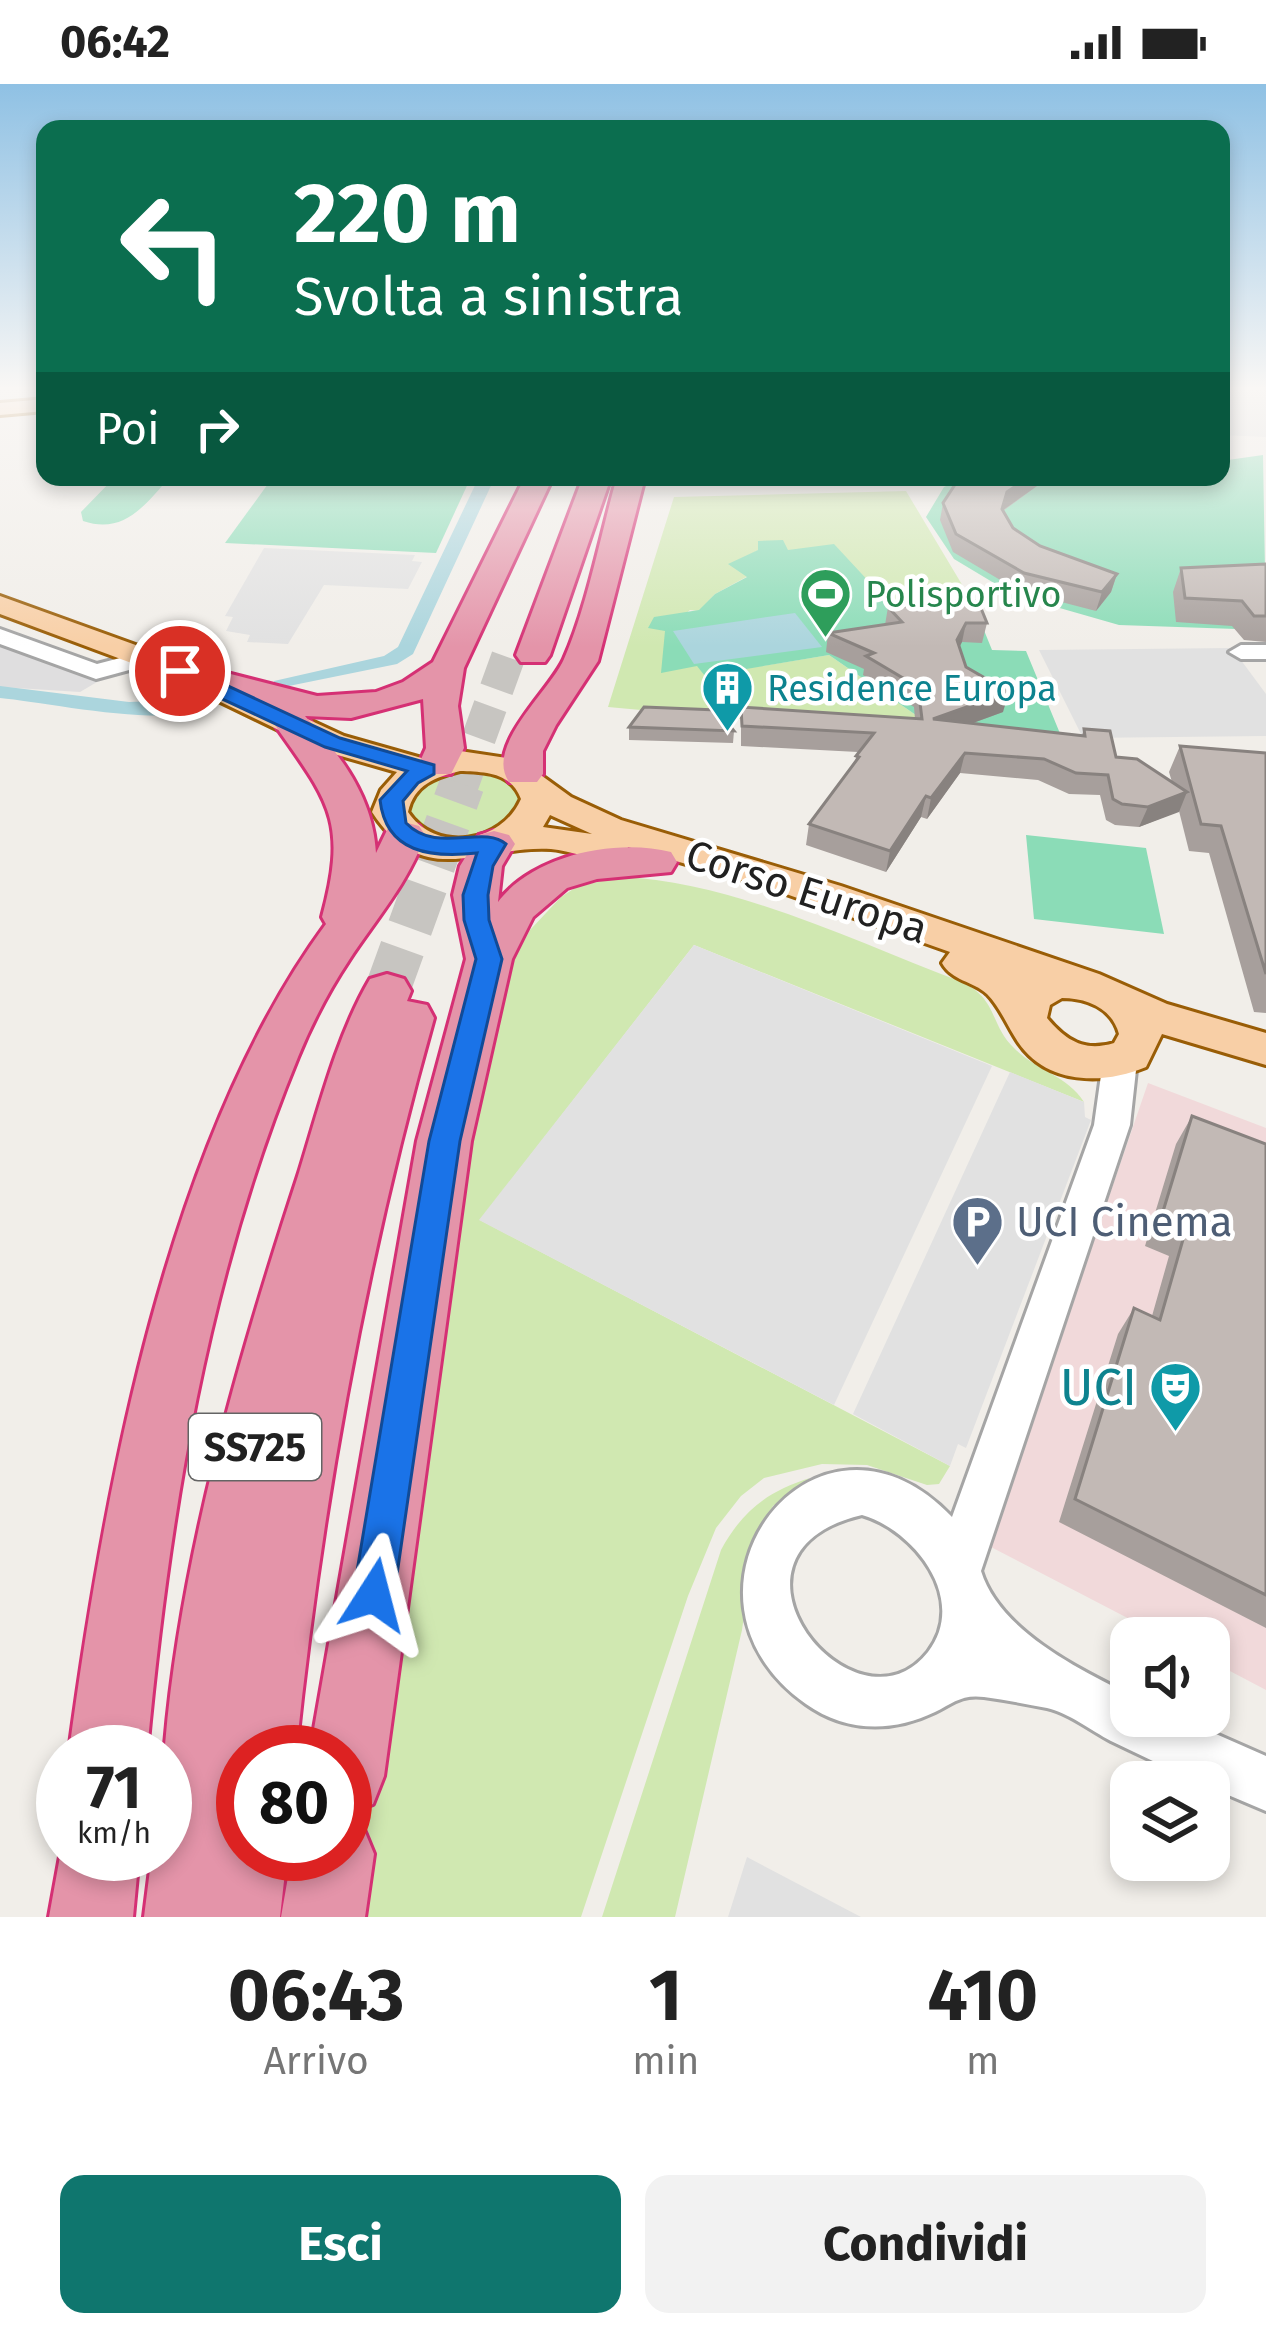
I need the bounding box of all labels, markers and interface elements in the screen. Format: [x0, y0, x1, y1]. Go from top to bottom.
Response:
text: 06:42 [60, 15, 170, 69]
text: 220 m [294, 163, 521, 264]
icon: left [96, 168, 252, 324]
text: Svolta a sinistra [294, 265, 683, 329]
icon: right [184, 396, 250, 462]
text: Poi [96, 402, 160, 456]
sports icon: Polisportivo [798, 566, 854, 640]
place label: Polisportivo [865, 573, 1061, 617]
pin [129, 620, 231, 722]
icon: arrive [147, 638, 213, 704]
building icon: Residence Europa [700, 660, 756, 734]
place label: Residence Europa [767, 667, 1057, 711]
street label: Corso Europa [680, 829, 934, 955]
parking icon: UCI Cinema [949, 1193, 1005, 1267]
place label: UCI Cinema [1016, 1197, 1233, 1247]
place label: UCI [1060, 1357, 1137, 1419]
theatre icon: UCI [1148, 1359, 1204, 1433]
road number: SS725 [189, 1414, 321, 1480]
position arrow [311, 1532, 437, 1658]
map controls [1110, 1617, 1230, 1881]
button: sound [1110, 1617, 1230, 1737]
speed limit sign: 80 [216, 1725, 372, 1881]
text: 71 [86, 1752, 142, 1824]
button: layers [1110, 1761, 1230, 1881]
text: km/h [77, 1815, 151, 1851]
text: 06:43 [228, 1953, 404, 2039]
text: 1 [649, 1953, 683, 2039]
text: 410 [927, 1953, 1038, 2039]
text: Arrivo [263, 2038, 369, 2084]
text: min [632, 2038, 699, 2084]
text: m [966, 2038, 999, 2084]
button: Esci [60, 2175, 621, 2313]
button: Condividi [645, 2175, 1206, 2313]

